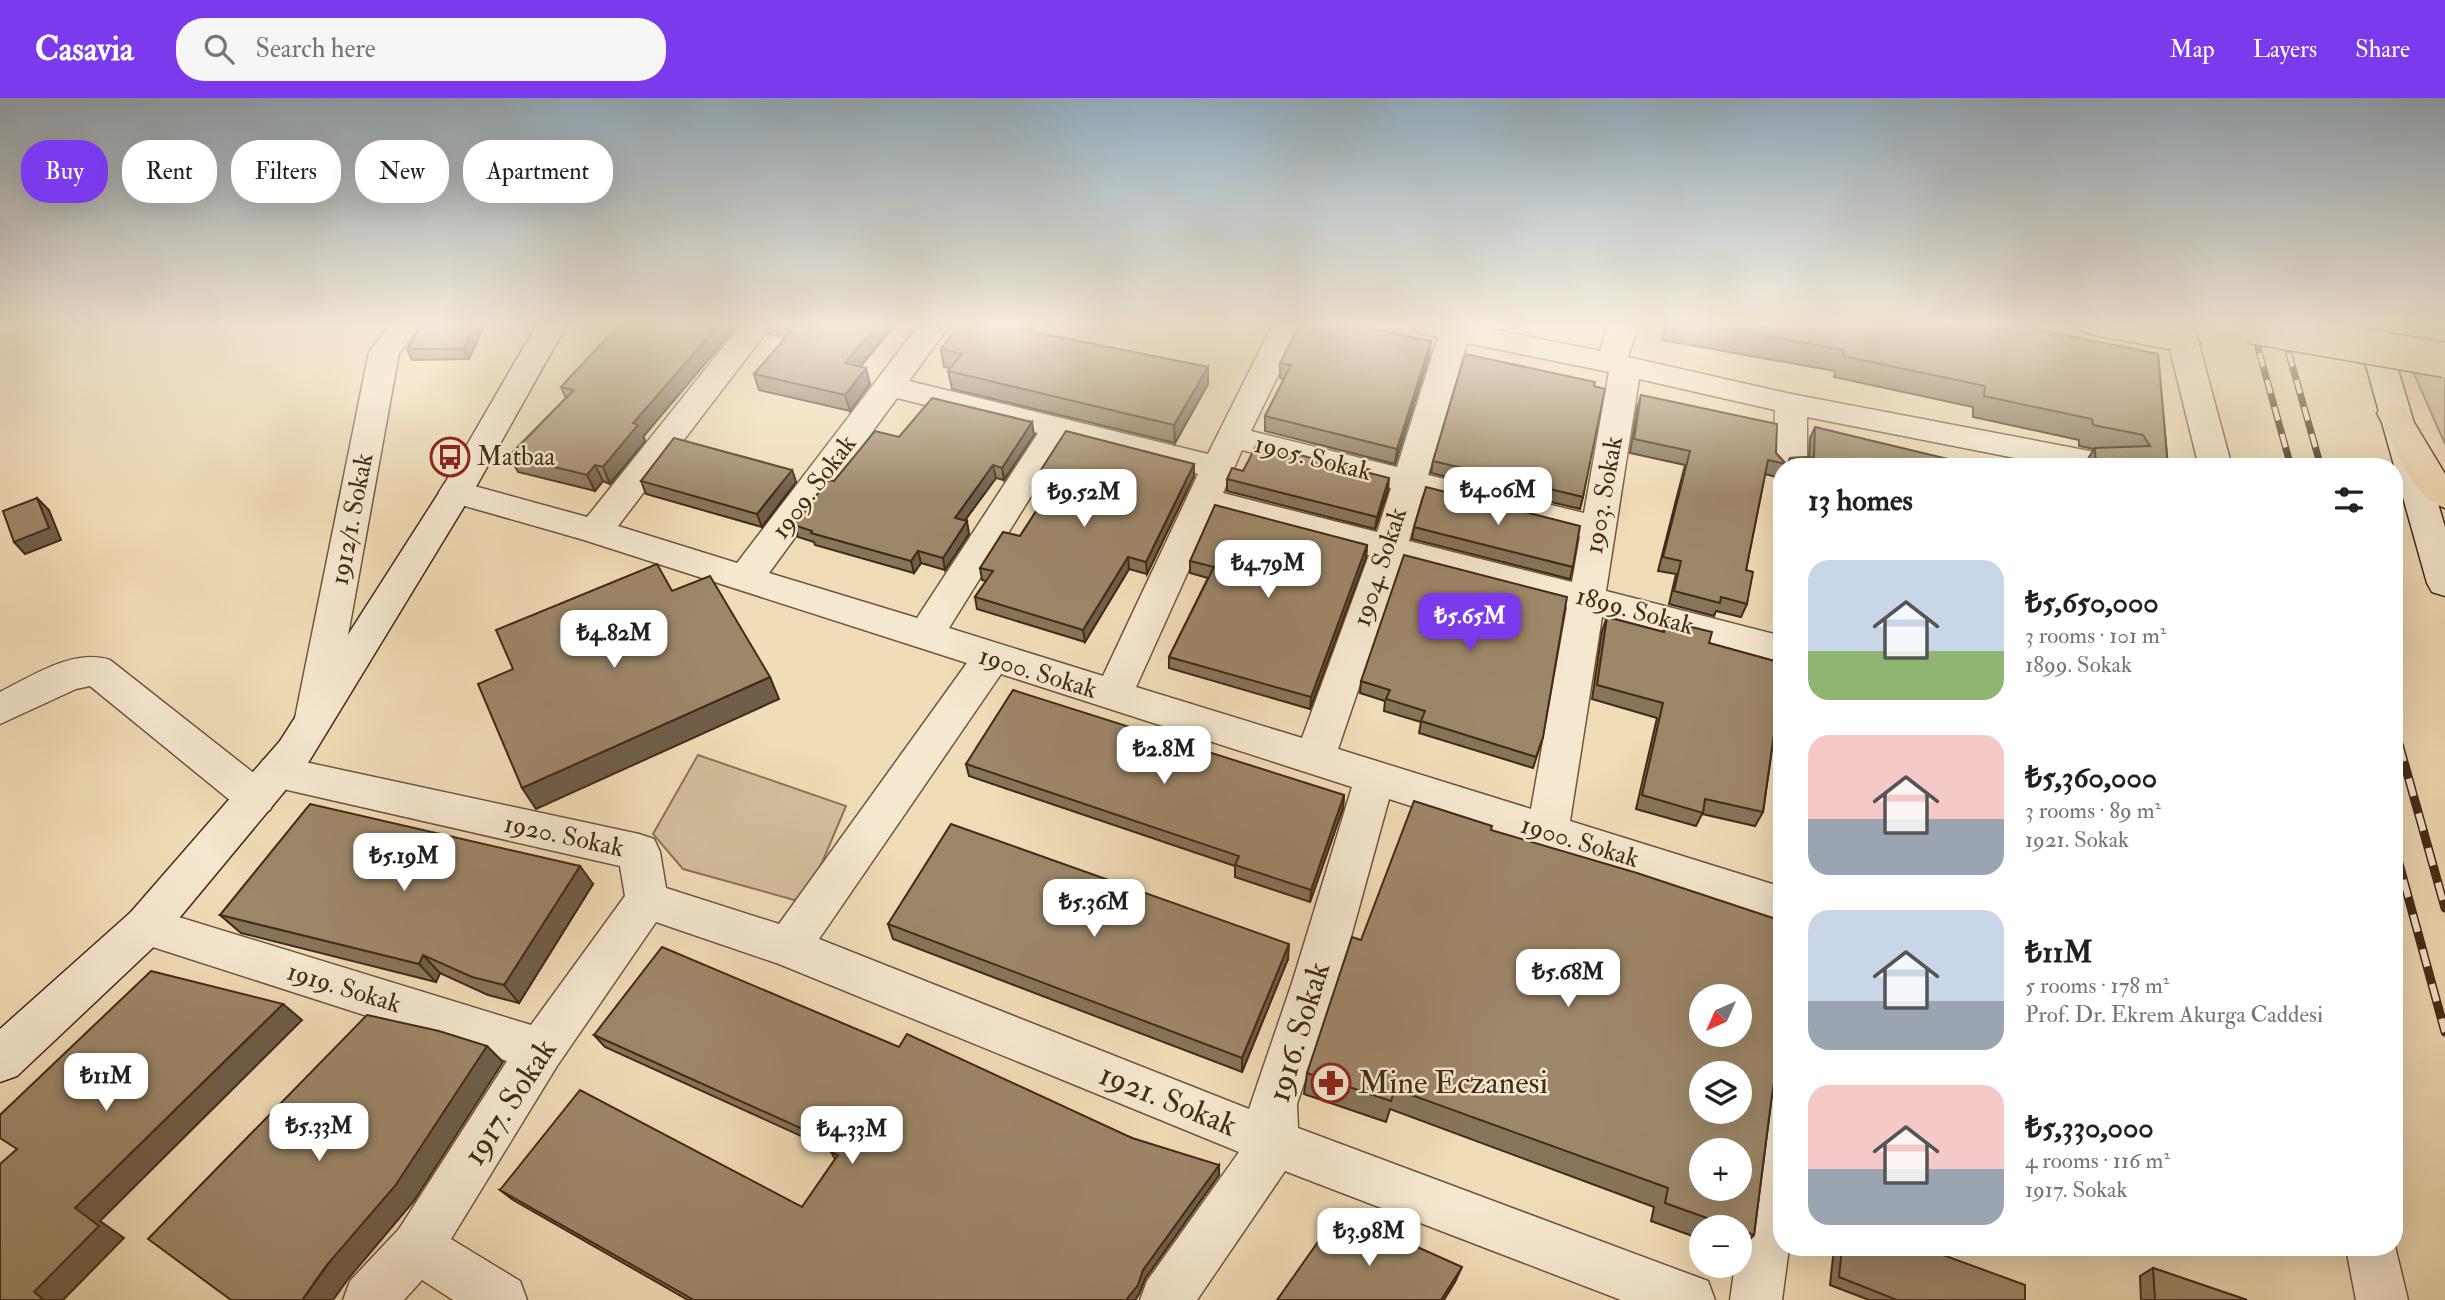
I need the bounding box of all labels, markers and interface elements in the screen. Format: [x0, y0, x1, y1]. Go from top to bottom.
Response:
search box [176, 18, 666, 81]
text: Casavia [35, 29, 134, 70]
icon: search [200, 30, 238, 68]
text: Search here [256, 33, 376, 65]
text: Map [2170, 34, 2215, 65]
text: Layers [2253, 34, 2317, 65]
text: Share [2355, 34, 2410, 65]
chip: Buy [21, 140, 108, 203]
chip: Rent [122, 140, 217, 203]
chip: Filters [231, 140, 341, 203]
chip: New [355, 140, 449, 203]
chip: Apartment [463, 140, 613, 203]
street label: 1909. Sokak [765, 428, 864, 545]
street label: 1905. Sokak [1251, 428, 1375, 488]
street label: 1903. Sokak [1578, 433, 1630, 556]
bus stop icon: Matbaa [429, 436, 471, 478]
place label: Matbaa [477, 441, 556, 473]
street label: 1912/1. Sokak [324, 450, 381, 588]
pin: ₺4.06M [1441, 468, 1555, 527]
pin: ₺9.52M [1027, 470, 1141, 529]
text: ₺4.06M [1460, 475, 1536, 504]
text: ₺9.52M [1048, 477, 1120, 506]
icon: filters [2330, 481, 2368, 519]
text: 13 homes [1808, 482, 1913, 519]
street label: 1904. Sokak [1346, 503, 1414, 630]
pin: ₺4.79M [1211, 540, 1325, 600]
text: ₺4.79M [1231, 548, 1305, 577]
street label: 1899. Sokak [1572, 580, 1698, 642]
text: ₺5,650,000 [2025, 584, 2159, 621]
icon: home [1864, 588, 1948, 672]
pin: ₺5.65M [1413, 594, 1527, 653]
text: ₺5.65M [1434, 601, 1506, 630]
pin: ₺4.82M [557, 610, 671, 670]
text: ₺4.82M [576, 618, 652, 647]
text: 3 rooms · 101 m² [2025, 621, 2166, 650]
street label: 1900. Sokak [975, 640, 1101, 706]
text: 1899. Sokak [2025, 650, 2132, 679]
pin: ₺2.8M [1115, 726, 1213, 786]
text: ₺2.8M [1133, 734, 1195, 763]
text: ₺5,360,000 [2025, 759, 2157, 796]
icon: home [1864, 763, 1948, 847]
text: 3 rooms · 89 m² [2025, 796, 2161, 825]
street label: 1920. Sokak [501, 808, 627, 864]
street label: 1900. Sokak [1517, 809, 1643, 875]
text: 1921. Sokak [2025, 825, 2129, 854]
pin: ₺5.19M [347, 834, 461, 893]
text: ₺5.19M [369, 841, 439, 870]
pin: ₺5.36M [1037, 880, 1151, 939]
text: ₺5.36M [1059, 887, 1129, 916]
text: ₺11M [2025, 934, 2093, 971]
icon: home [1864, 938, 1948, 1022]
pin: ₺5.68M [1511, 950, 1625, 1009]
street label: 1919. Sokak [283, 955, 405, 1021]
street label: 1916. Sokak [1259, 957, 1339, 1107]
text: ₺5.68M [1532, 957, 1604, 986]
text: 5 rooms · 178 m² [2025, 971, 2169, 1000]
north arrow [1689, 984, 1752, 1046]
map controls [1689, 984, 1752, 1278]
text: Prof. Dr. Ekrem Akurga Caddesi [2025, 1000, 2323, 1029]
street label: 1917. Sokak [454, 1031, 566, 1173]
pin: ₺11M [65, 1054, 147, 1113]
street label: 1921. Sokak [1093, 1054, 1243, 1146]
text: ₺11M [80, 1061, 132, 1090]
button: layers [1689, 1061, 1752, 1124]
pharmacy icon: Mine Eczanesi [1310, 1062, 1352, 1104]
place label: Mine Eczanesi [1358, 1063, 1548, 1103]
pin: ₺5.33M [262, 1104, 376, 1163]
pin: ₺4.33M [795, 1107, 909, 1166]
text: ₺5,330,000 [2025, 1109, 2154, 1146]
text: ₺5.33M [285, 1111, 353, 1140]
icon: home [1864, 1113, 1948, 1197]
text: ₺4.33M [817, 1114, 887, 1143]
button: + [1689, 1138, 1752, 1201]
text: 4 rooms · 116 m² [2025, 1146, 2170, 1175]
text: 1917. Sokak [2025, 1175, 2127, 1204]
pin: ₺3.98M [1312, 1208, 1426, 1268]
button: − [1689, 1215, 1752, 1278]
text: ₺3.98M [1333, 1216, 1405, 1245]

